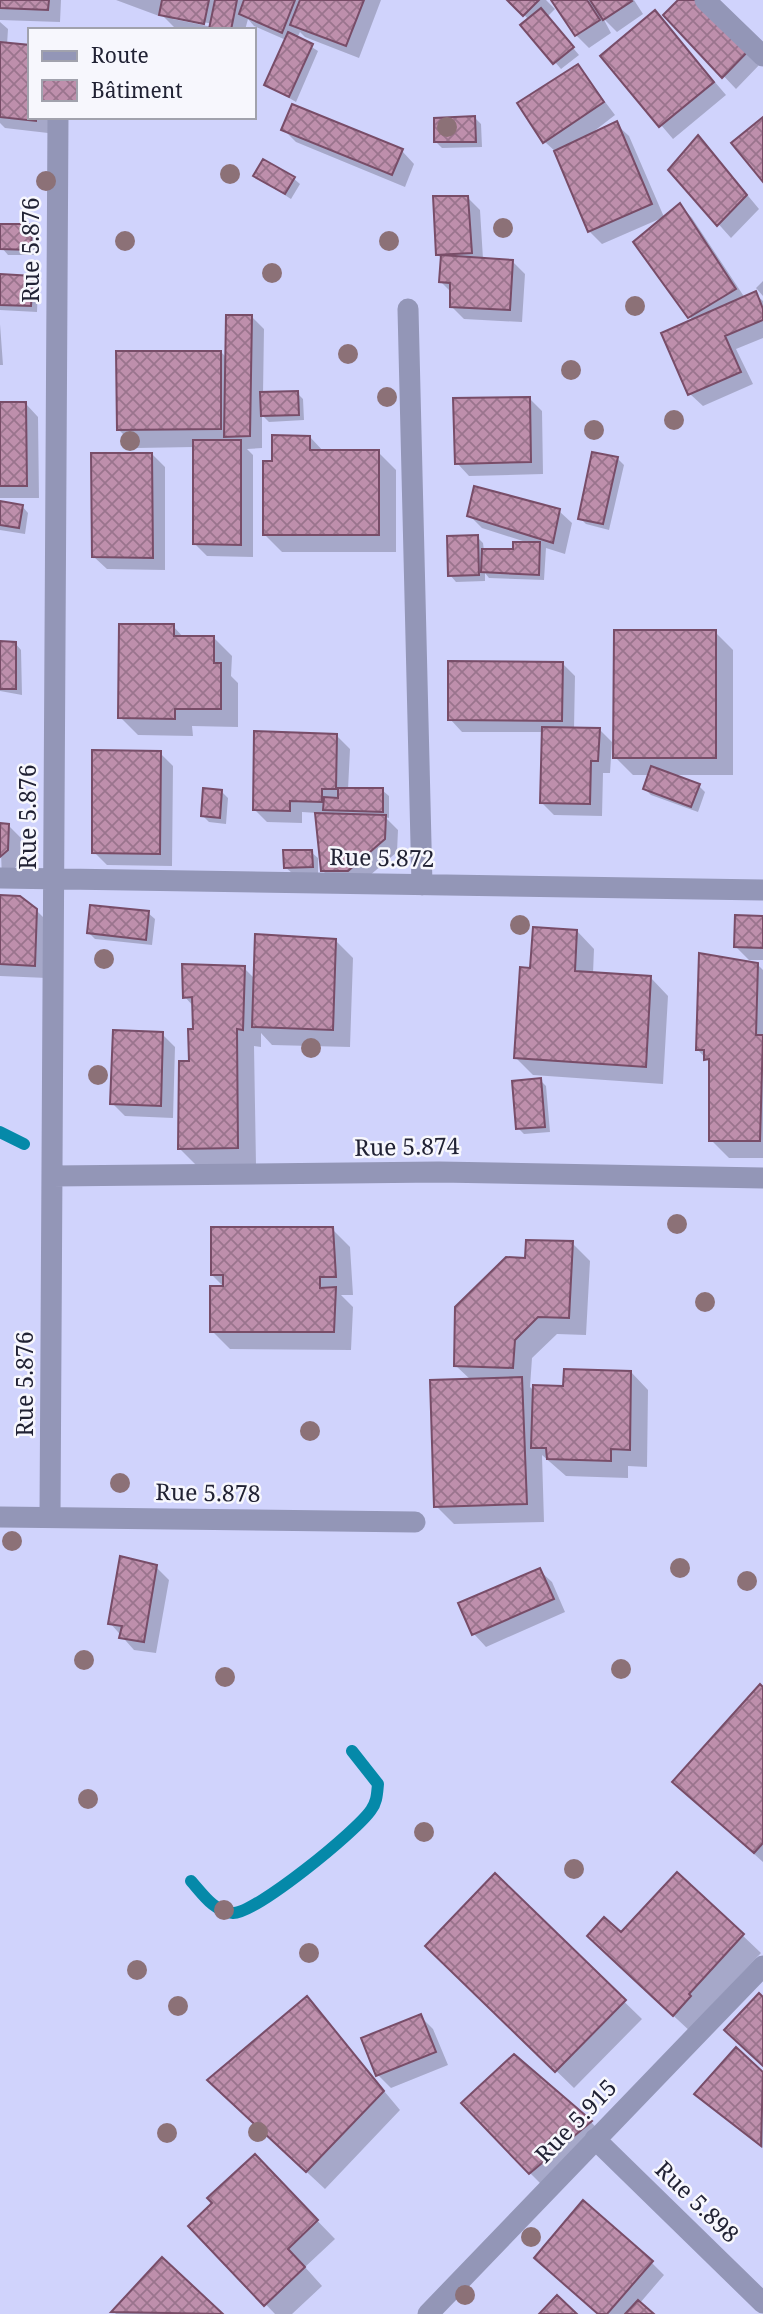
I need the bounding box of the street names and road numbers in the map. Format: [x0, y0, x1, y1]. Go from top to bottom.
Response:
street label: Rue 5.876 [14, 197, 46, 303]
street label: Rue 5.876 [11, 764, 43, 870]
street label: Rue 5.872 [329, 840, 435, 874]
street label: Rue 5.874 [354, 1129, 460, 1163]
street label: Rue 5.876 [8, 1331, 40, 1437]
street label: Rue 5.878 [155, 1475, 261, 1509]
street label: Rue 5.915 [527, 2071, 623, 2169]
street label: Rue 5.898 [649, 2153, 747, 2249]

